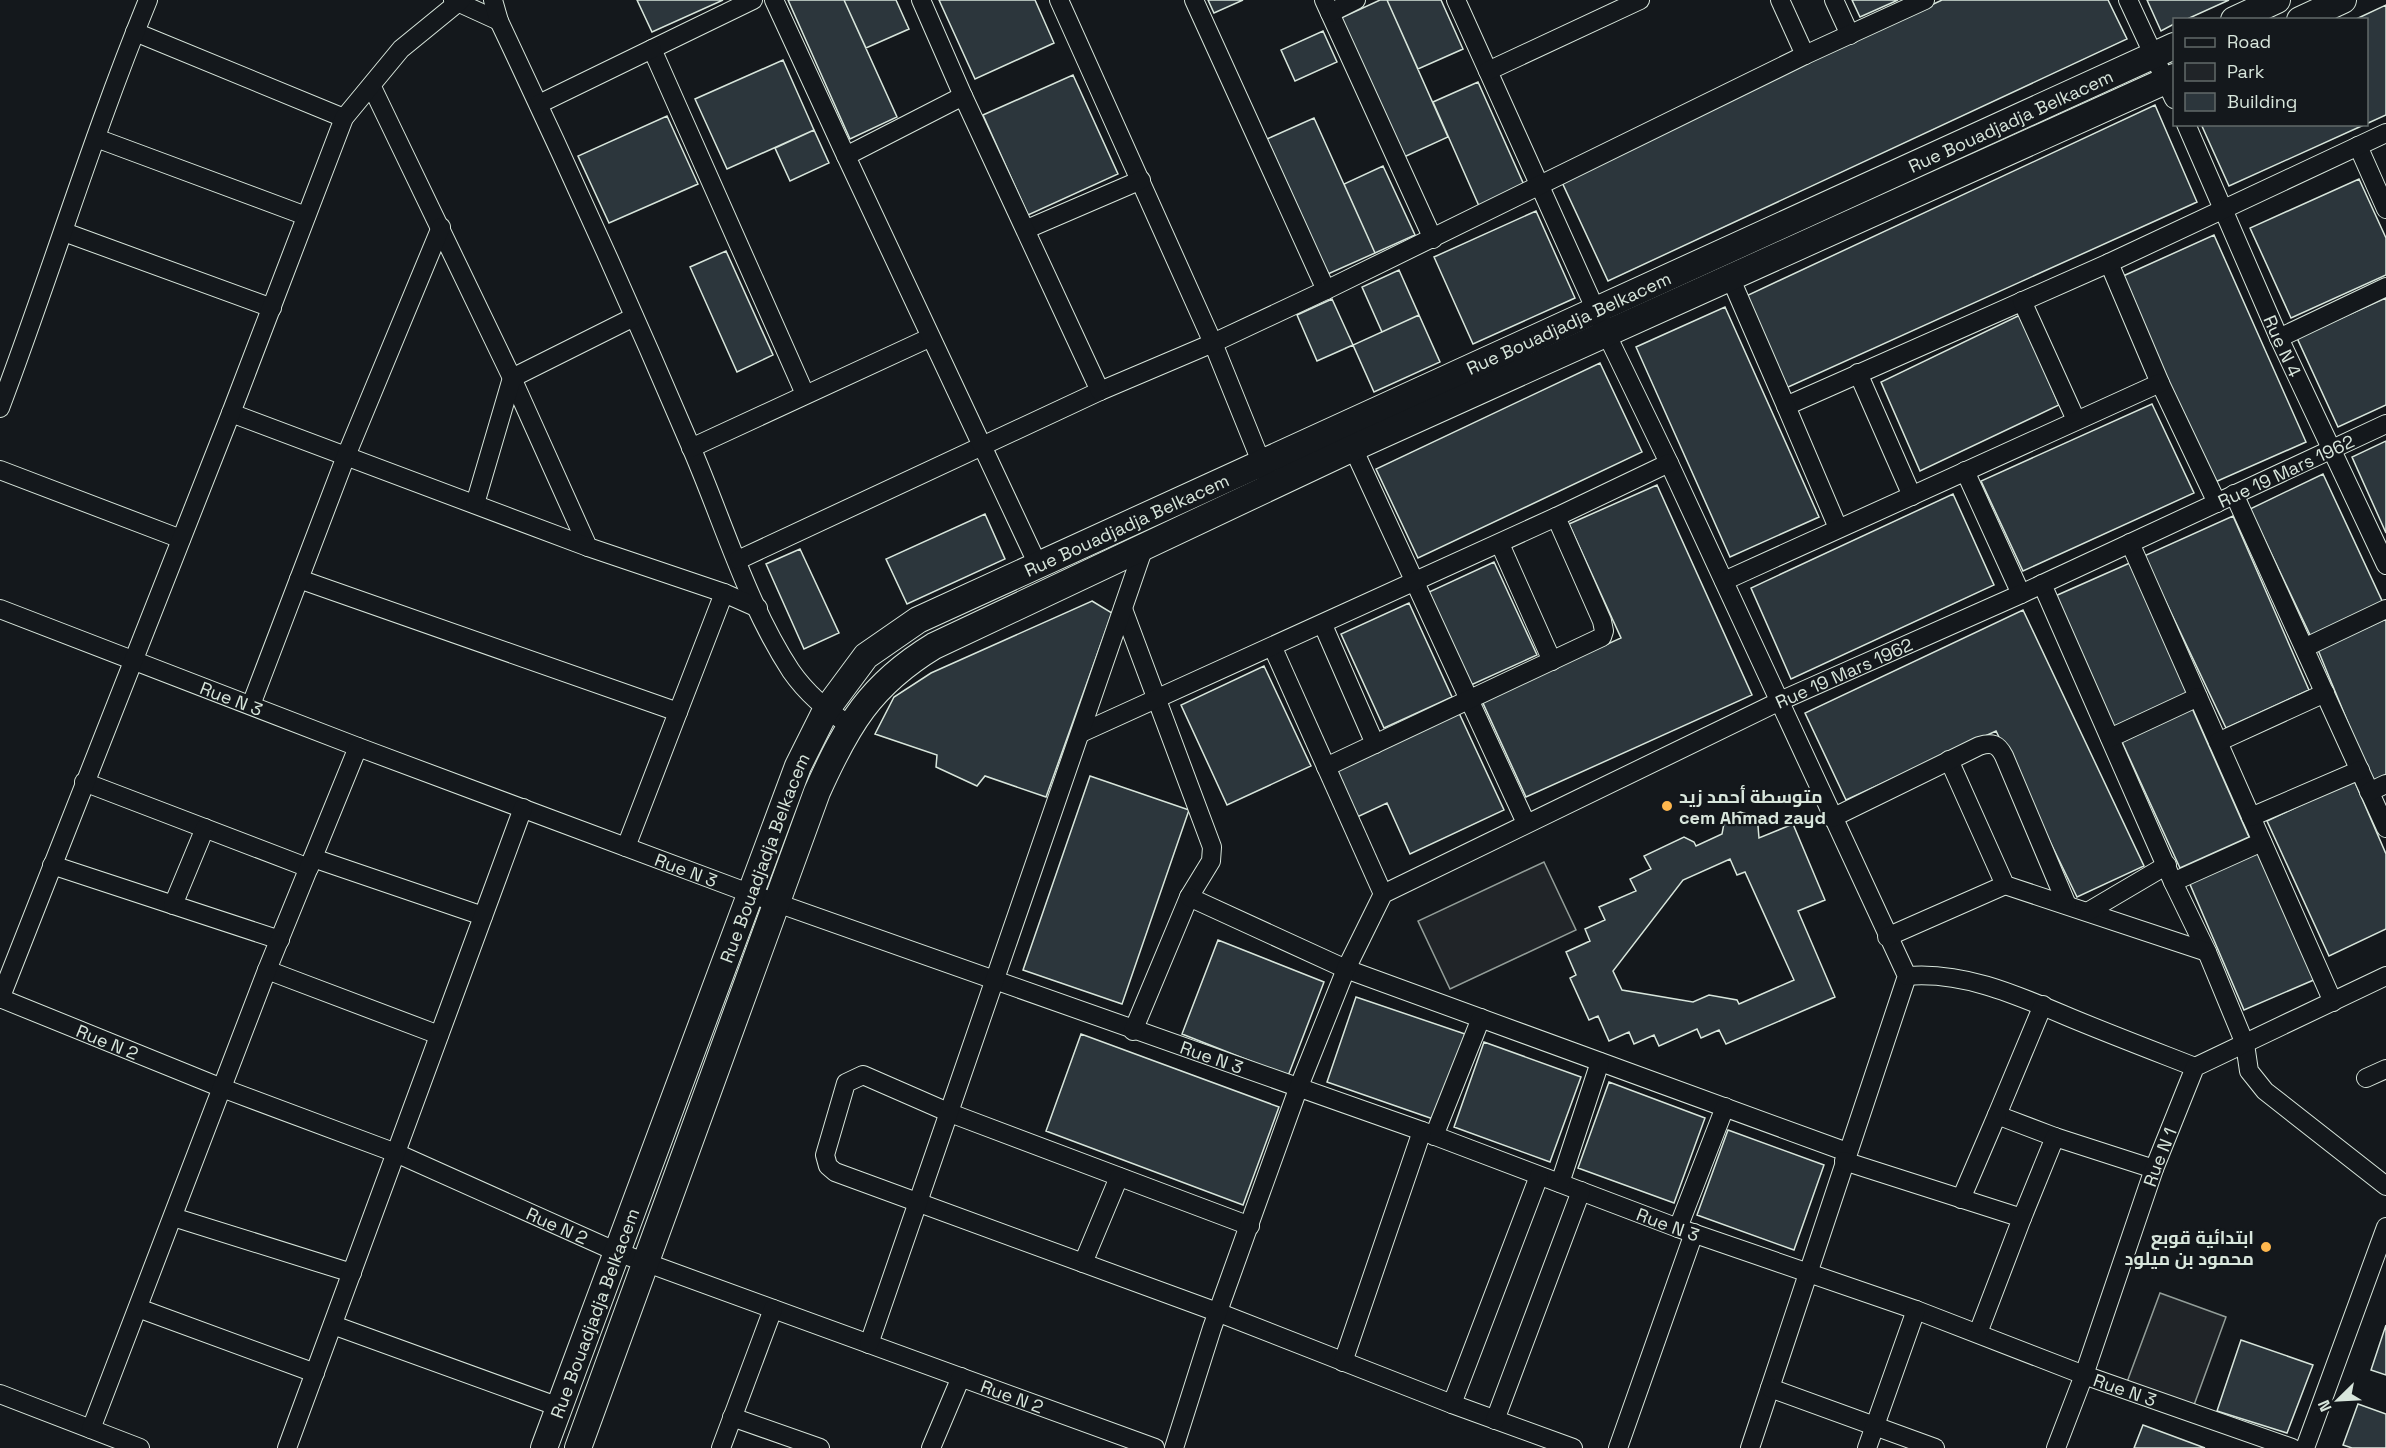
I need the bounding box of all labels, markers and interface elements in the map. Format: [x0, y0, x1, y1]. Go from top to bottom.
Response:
legend [2173, 18, 2368, 126]
text: Road [2227, 30, 2271, 53]
text: Park [2227, 60, 2265, 83]
street label: Rue Bouadjadja Belkacem [1905, 64, 2116, 177]
text: Building [2227, 90, 2297, 113]
street label: Rue Bouadjadja Belkacem [1462, 266, 1674, 379]
street label: Rue N 4 [2259, 311, 2307, 380]
street label: Rue 19 Mars 1962 [2214, 429, 2358, 512]
street label: Rue Bouadjadja Belkacem [1020, 468, 1232, 581]
street label: Rue 19 Mars 1962 [1772, 632, 1916, 713]
street label: Rue N 3 [197, 676, 266, 721]
street label: Rue Bouadjadja Belkacem [714, 749, 814, 966]
place label: متوسطة أحمد زيد cem Ahmad zayd [1679, 784, 1826, 829]
marker: متوسطة أحمد زيد cem Ahmad zayd [1660, 799, 1674, 813]
street label: Rue N 3 [652, 847, 721, 892]
street label: Rue N 2 [73, 1019, 142, 1064]
street label: Rue N 3 [1177, 1035, 1246, 1078]
street label: Rue N 1 [2137, 1124, 2181, 1189]
street label: Rue N 2 [523, 1201, 592, 1249]
street label: Rue N 3 [1633, 1202, 1702, 1246]
street label: Rue Bouadjadja Belkacem [545, 1205, 644, 1421]
place label: ابتدائية قوبع محمود بن ميلود [2124, 1226, 2254, 1270]
marker: ابتدائية قوبع محمود بن ميلود [2259, 1240, 2273, 1254]
street label: Rue N 3 [2090, 1368, 2160, 1411]
north arrow [2308, 1370, 2368, 1430]
street label: Rue N 2 [978, 1374, 1047, 1418]
text: N [2313, 1397, 2337, 1415]

